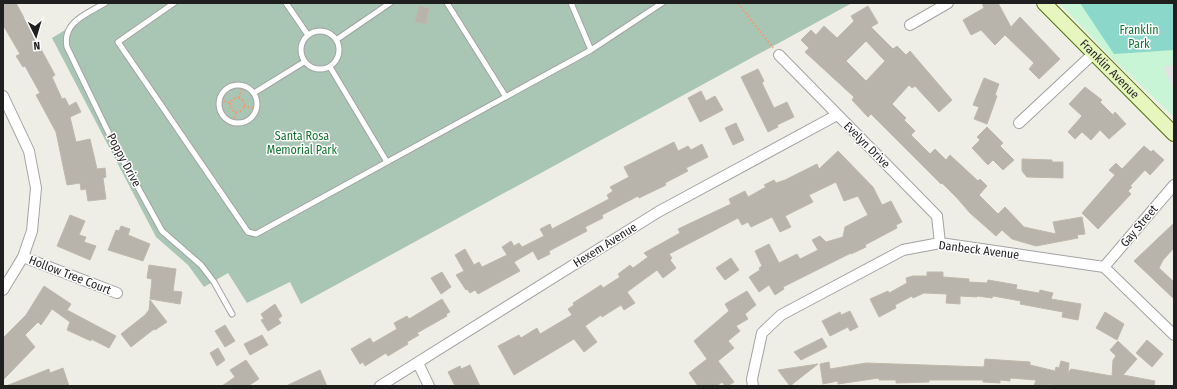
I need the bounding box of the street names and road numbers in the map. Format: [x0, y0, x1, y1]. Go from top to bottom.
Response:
street label: Franklin Avenue [1077, 36, 1142, 102]
street label: Evelyn Drive [841, 119, 893, 171]
street label: Poppy Drive [104, 131, 144, 189]
street label: Gay Street [1117, 202, 1161, 250]
street label: Hexem Avenue [571, 220, 639, 270]
street label: Danbeck Avenue [938, 238, 1020, 262]
street label: Hollow Tree Court [27, 253, 113, 297]

